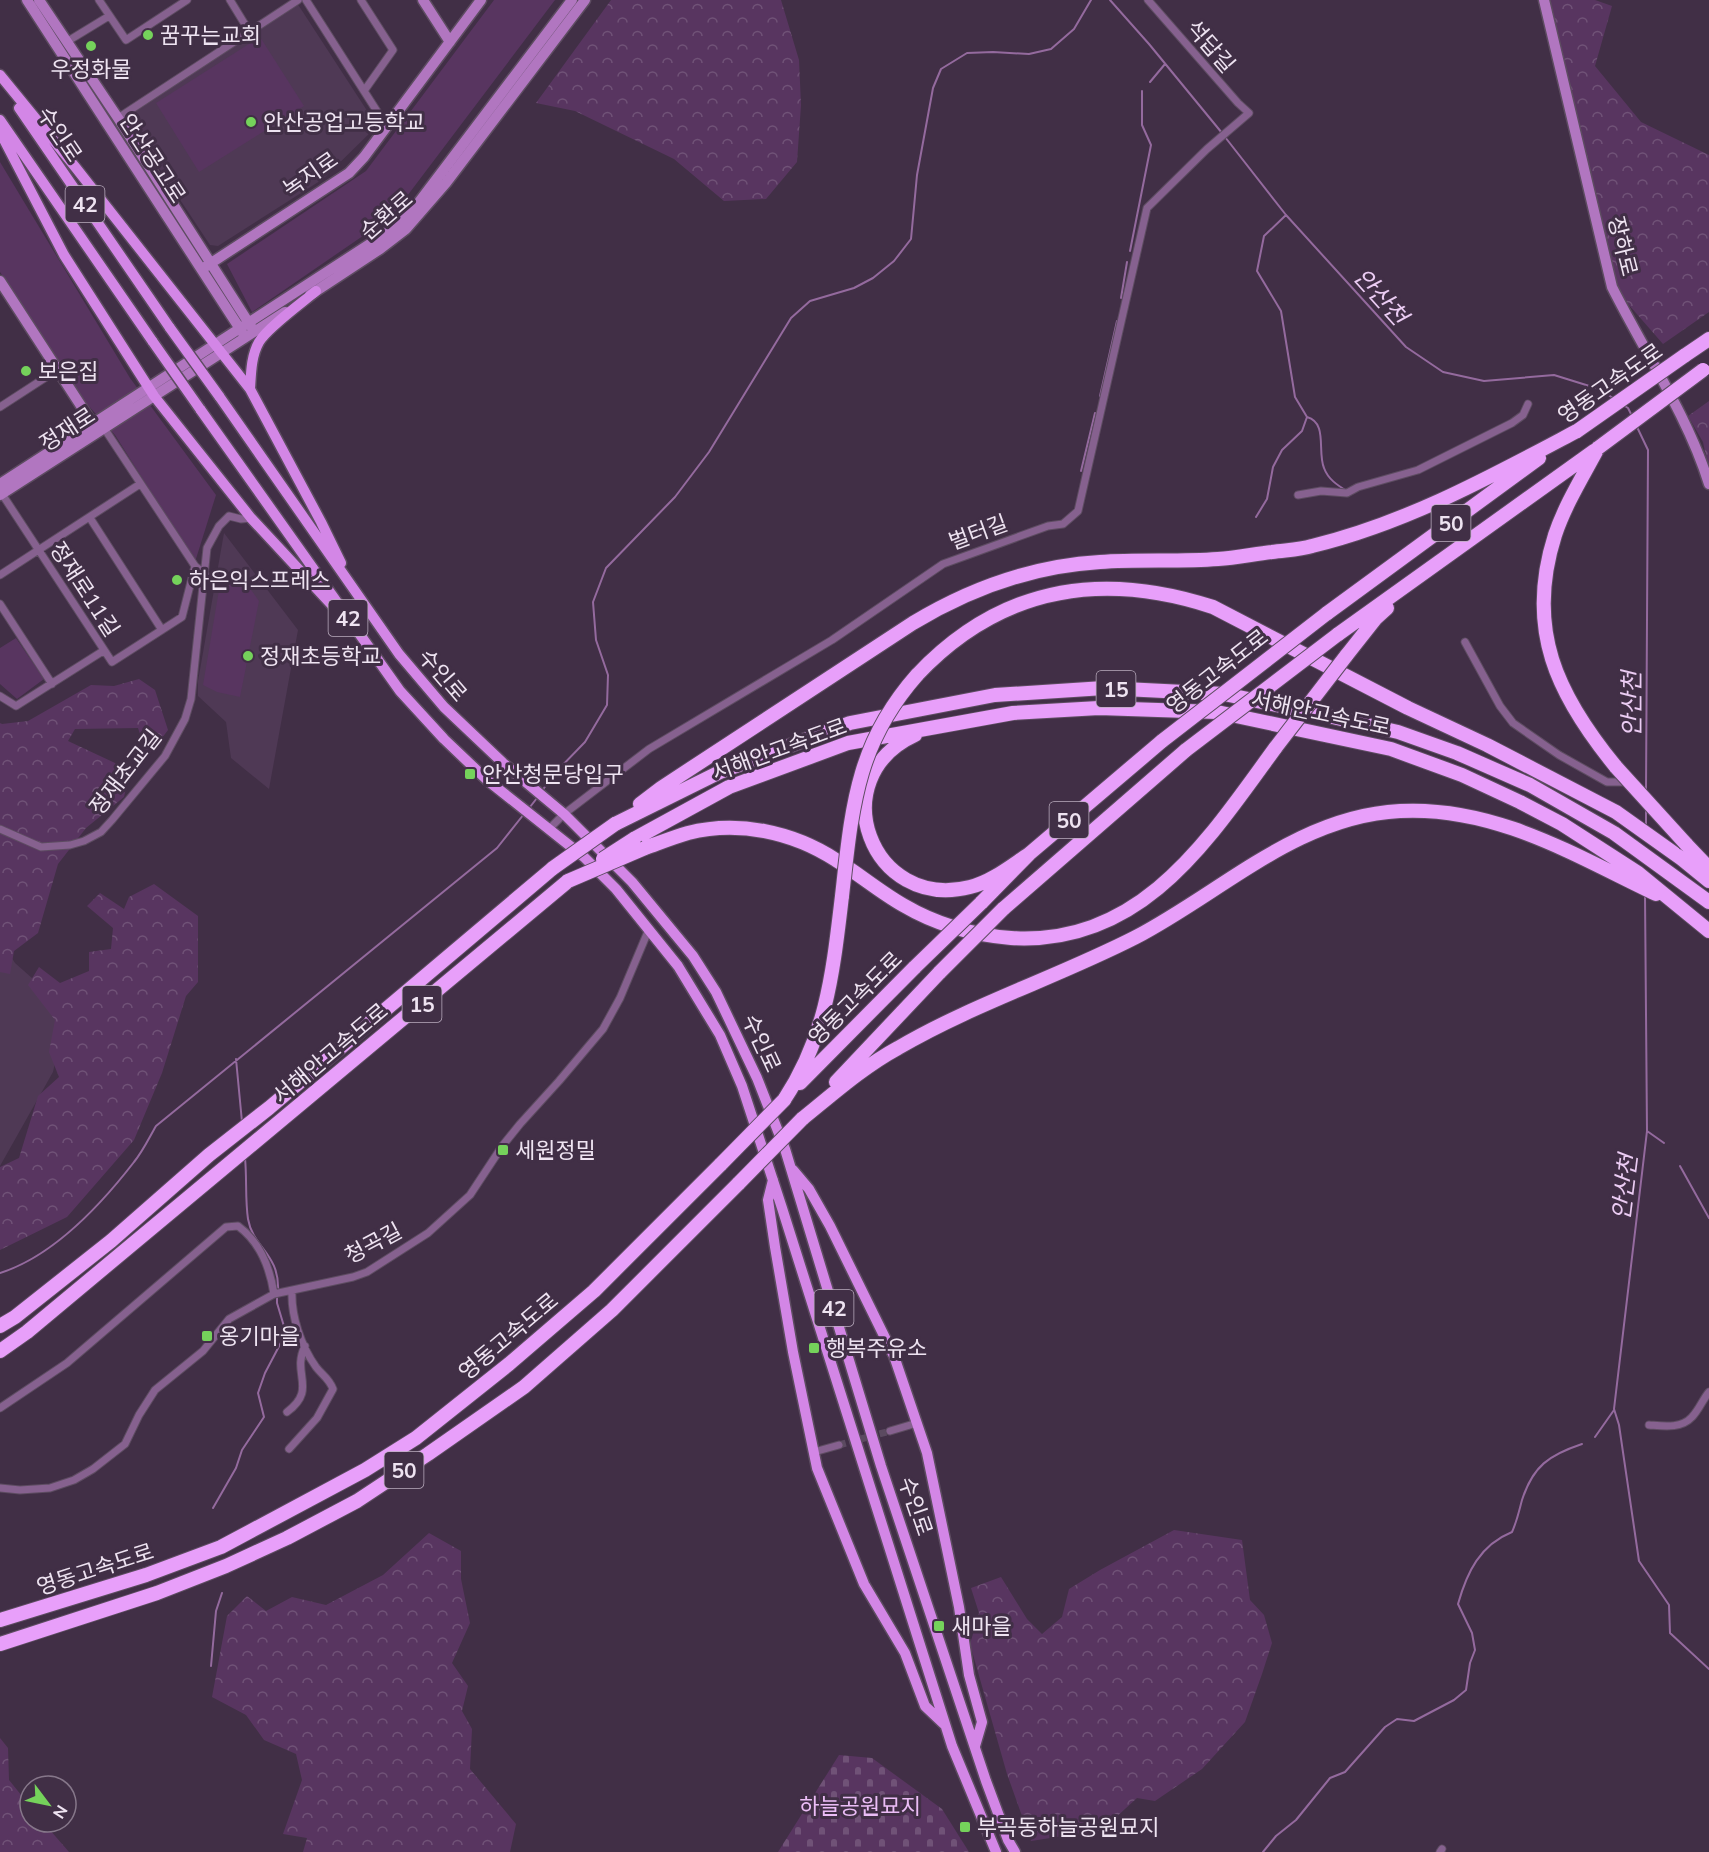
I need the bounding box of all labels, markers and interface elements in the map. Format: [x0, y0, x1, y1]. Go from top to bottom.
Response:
street label: 석답길 [1181, 14, 1241, 78]
place label: 꿈꾸는교회 [160, 21, 261, 49]
marker: 꿈꾸는교회 [141, 28, 155, 42]
marker: 우정화물 [84, 39, 98, 53]
place label: 우정화물 [51, 55, 131, 83]
street label: 수인로 [31, 101, 89, 167]
street label: 안산공고로 [114, 108, 192, 208]
place label: 안산공업고등학교 [263, 108, 425, 136]
marker: 안산공업고등학교 [244, 115, 258, 129]
street label: 녹지로 [277, 145, 343, 203]
street label: 순환로 [354, 185, 418, 245]
road number: 42 [66, 186, 104, 222]
street label: 장하로 [1602, 213, 1644, 279]
water label: 안산천 [1348, 261, 1416, 333]
street label: 영동고속도로 [1552, 337, 1668, 429]
place label: 보은집 [38, 357, 99, 385]
marker: 보은집 [19, 364, 33, 378]
street label: 정재로 [34, 401, 100, 457]
road number: 50 [1432, 505, 1470, 541]
street label: 벌터길 [945, 508, 1011, 556]
street label: 정재로11길 [44, 536, 126, 642]
place label: 하은익스프레스 [189, 566, 331, 594]
marker: 하은익스프레스 [170, 573, 184, 587]
road number: 42 [328, 600, 368, 636]
street label: 영동고속도로 [1161, 623, 1273, 719]
place label: 정재초등학교 [260, 642, 381, 670]
street label: 수인로 [413, 643, 473, 707]
marker: 정재초등학교 [241, 649, 255, 663]
water label: 안산천 [1616, 668, 1646, 737]
road number: 15 [1096, 671, 1136, 707]
street label: 서해안고속도로 [1249, 685, 1393, 741]
street label: 서해안고속도로 [708, 712, 850, 786]
street label: 정재초교길 [83, 724, 167, 820]
place label: 안산청문당입구 [482, 760, 624, 788]
marker: 안산청문당입구 [463, 767, 477, 781]
road number: 50 [1050, 802, 1088, 838]
street label: 영동고속도로 [802, 945, 908, 1051]
road number: 15 [402, 986, 442, 1022]
street label: 서해안고속도로 [267, 997, 393, 1109]
street label: 수인로 [736, 1010, 788, 1076]
place label: 세원정밀 [515, 1136, 596, 1164]
marker: 세원정밀 [496, 1143, 510, 1157]
water label: 안산천 [1605, 1149, 1643, 1222]
street label: 청곡길 [340, 1216, 406, 1270]
street label: 영동고속도로 [452, 1286, 564, 1386]
road number: 42 [814, 1290, 854, 1326]
place label: 옹기마을 [219, 1322, 300, 1350]
marker: 옹기마을 [200, 1329, 214, 1343]
place label: 행복주유소 [826, 1334, 927, 1362]
marker: 행복주유소 [807, 1341, 821, 1355]
road number: 50 [384, 1452, 424, 1488]
street label: 수인로 [893, 1473, 939, 1539]
street label: 영동고속도로 [33, 1537, 157, 1601]
place label: 새마을 [951, 1612, 1012, 1640]
marker: 새마을 [932, 1619, 946, 1633]
north arrow [18, 1774, 78, 1834]
park label: 하늘공원묘지 [799, 1792, 921, 1820]
text: N [49, 1802, 72, 1822]
place label: 부곡동하늘공원묘지 [977, 1813, 1159, 1841]
marker: 부곡동하늘공원묘지 [958, 1820, 972, 1834]

